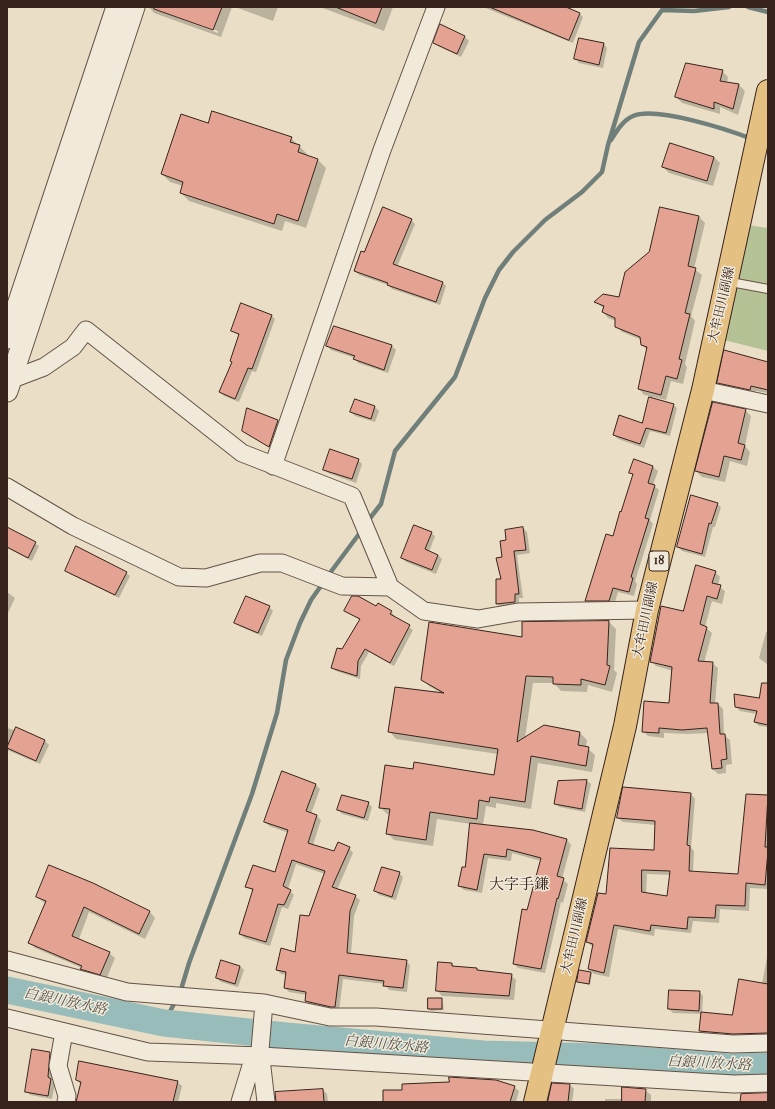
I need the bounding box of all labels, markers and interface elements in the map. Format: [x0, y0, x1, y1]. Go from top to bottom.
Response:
street label: 大牟田川副線 [706, 265, 738, 345]
road number: 18 [649, 551, 669, 571]
street label: 大牟田川副線 [630, 580, 662, 660]
district label: 大字手鎌 [489, 876, 549, 894]
street label: 大牟田川副線 [559, 896, 591, 976]
water label: 白銀川放水路 [22, 985, 108, 1019]
water label: 白銀川放水路 [343, 1033, 429, 1057]
water label: 白銀川放水路 [667, 1053, 751, 1075]

